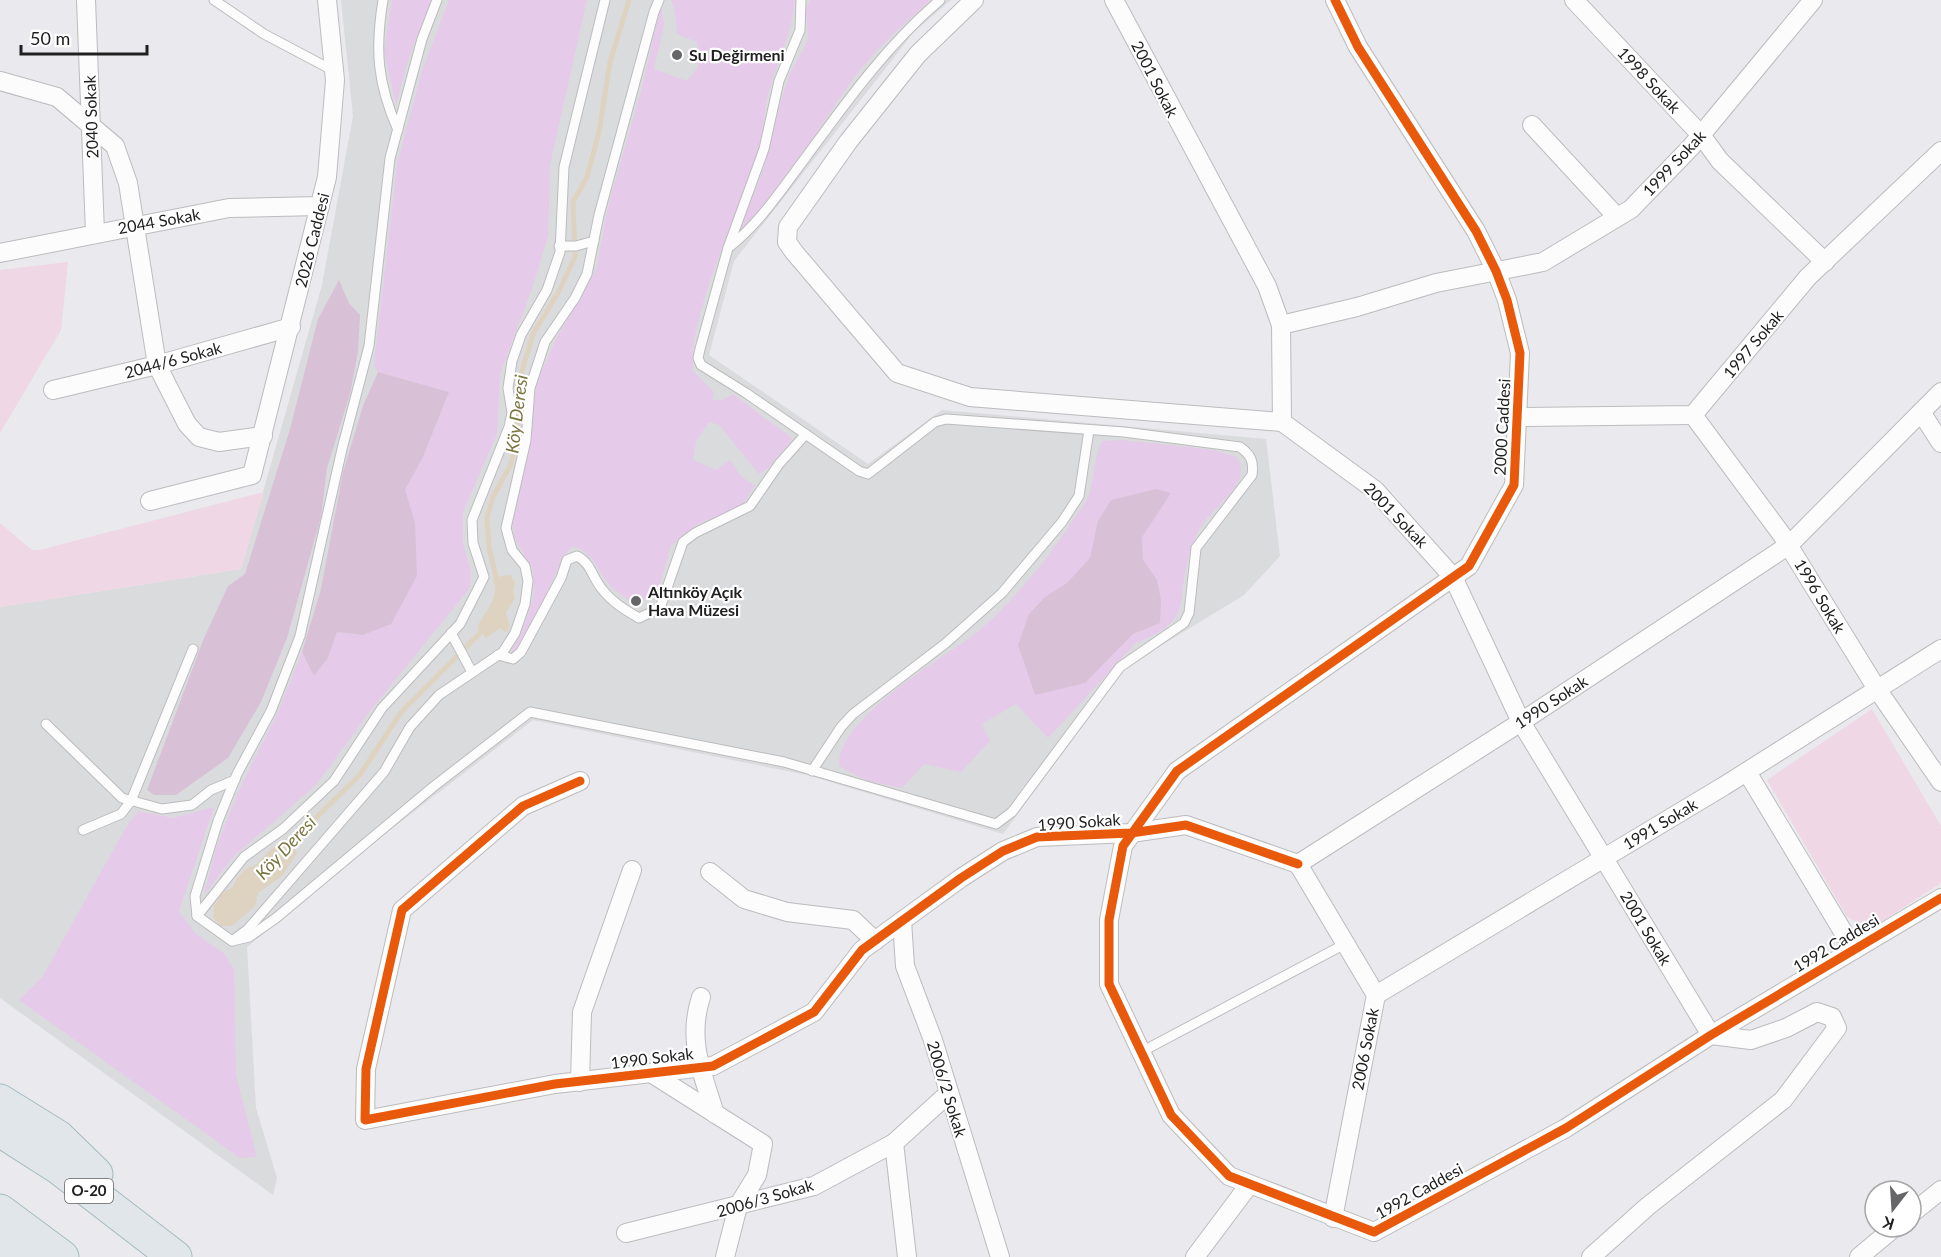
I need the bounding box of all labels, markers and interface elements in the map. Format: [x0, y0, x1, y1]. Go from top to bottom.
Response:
scale bar [21, 18, 147, 56]
text: 50 m [30, 27, 70, 49]
street label: 2001 Sokak [1128, 37, 1183, 121]
street label: 1998 Sokak [1614, 43, 1685, 117]
place label: Su Değirmeni [689, 45, 785, 64]
marker: Su Değirmeni [670, 48, 684, 62]
street label: 2040 Sokak [80, 74, 101, 159]
street label: 1999 Sokak [1638, 125, 1710, 200]
street label: 2026 Caddesi [291, 191, 332, 289]
street label: 2044 Sokak [116, 204, 202, 237]
street label: 1997 Sokak [1719, 305, 1787, 382]
street label: 2044/6 Sokak [122, 337, 224, 382]
water label: Köy Deresi [500, 373, 532, 454]
street label: 2000 Caddesi [1489, 378, 1514, 476]
street label: 2001 Sokak [1361, 478, 1433, 552]
street label: 1996 Sokak [1791, 555, 1850, 637]
place label: Altınköy Açık Hava Müzesi [647, 582, 743, 619]
marker: Altınköy Açık Hava Müzesi [629, 594, 643, 608]
street label: 1990 Sokak [1511, 671, 1591, 732]
street label: 1991 Sokak [1619, 794, 1701, 853]
street label: 1990 Sokak [1037, 809, 1122, 834]
water label: Köy Deresi [250, 811, 320, 884]
street label: 2001 Sokak [1617, 887, 1676, 969]
street label: 1992 Caddesi [1789, 909, 1882, 976]
street label: 2006 Sokak [1347, 1005, 1382, 1092]
street label: 2006/2 Sokak [924, 1038, 971, 1140]
street label: 1990 Sokak [610, 1043, 695, 1072]
street label: 1992 Caddesi [1372, 1159, 1466, 1222]
street label: 2006/3 Sokak [714, 1174, 816, 1220]
road number: O-20 [65, 1179, 113, 1203]
north arrow [1863, 1179, 1923, 1239]
text: K [1879, 1213, 1896, 1235]

